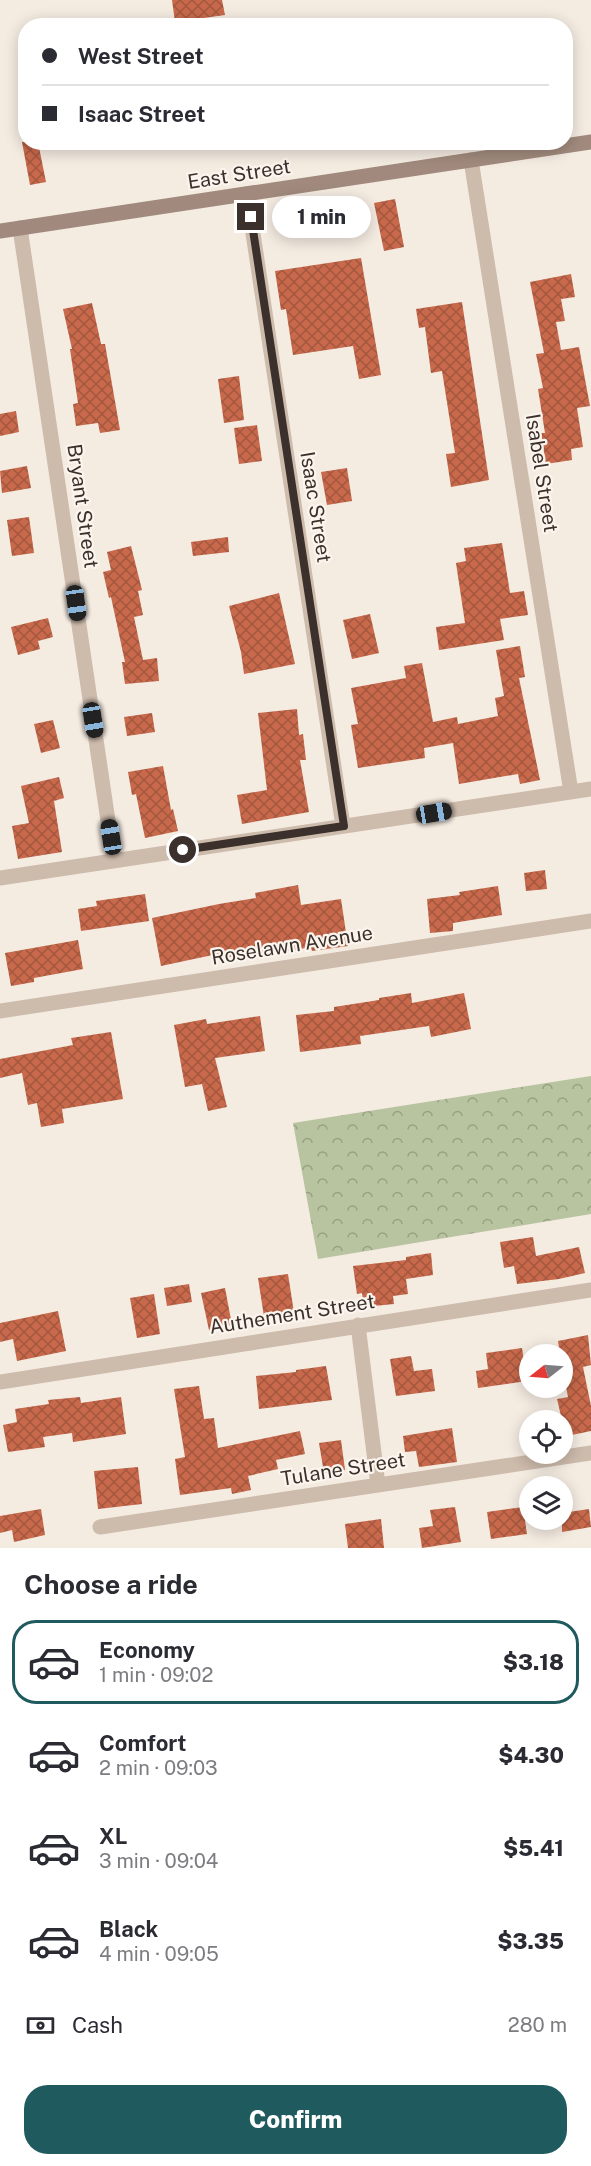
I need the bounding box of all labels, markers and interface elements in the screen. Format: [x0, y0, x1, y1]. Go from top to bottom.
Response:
text: West Street [78, 43, 204, 69]
text: Isaac Street [78, 101, 205, 127]
street label: East Street [186, 154, 292, 194]
callout: 1 min [272, 196, 371, 238]
route end [237, 203, 264, 230]
text: 1 min [297, 205, 346, 229]
street label: Isabel Street [521, 412, 563, 534]
street label: Bryant Street [62, 442, 104, 570]
street label: Isaac Street [295, 450, 337, 564]
car [65, 584, 87, 622]
car [81, 701, 105, 739]
car [415, 801, 453, 825]
car [99, 818, 123, 856]
route start [169, 836, 196, 863]
street label: Roselawn Avenue [209, 920, 375, 970]
street label: Authement Street [208, 1289, 376, 1339]
north arrow [519, 1344, 573, 1398]
map controls [519, 1344, 573, 1530]
button: locate [519, 1410, 573, 1464]
street label: Tulane Street [279, 1447, 407, 1491]
button: layers [519, 1476, 573, 1530]
text: Choose a ride [24, 1568, 198, 1600]
icon: car [27, 1635, 81, 1689]
text: Economy [99, 1637, 195, 1663]
text: $3.18 [503, 1649, 564, 1675]
text: 1 min · 09:02 [99, 1663, 213, 1687]
icon: car [27, 1728, 81, 1782]
text: Comfort [99, 1730, 186, 1756]
text: $4.30 [498, 1742, 564, 1768]
text: 2 min · 09:03 [99, 1756, 218, 1780]
icon: car [27, 1821, 81, 1875]
text: XL [99, 1823, 127, 1849]
text: $5.41 [503, 1835, 564, 1861]
text: 3 min · 09:04 [99, 1849, 218, 1873]
icon: car [27, 1914, 81, 1968]
text: Black [99, 1916, 158, 1942]
text: $3.35 [497, 1928, 564, 1954]
text: 4 min · 09:05 [99, 1942, 219, 1966]
icon: cash [24, 2009, 57, 2042]
text: Cash [72, 2012, 123, 2038]
text: 280 m [508, 2013, 567, 2037]
button: Confirm [24, 2085, 567, 2154]

